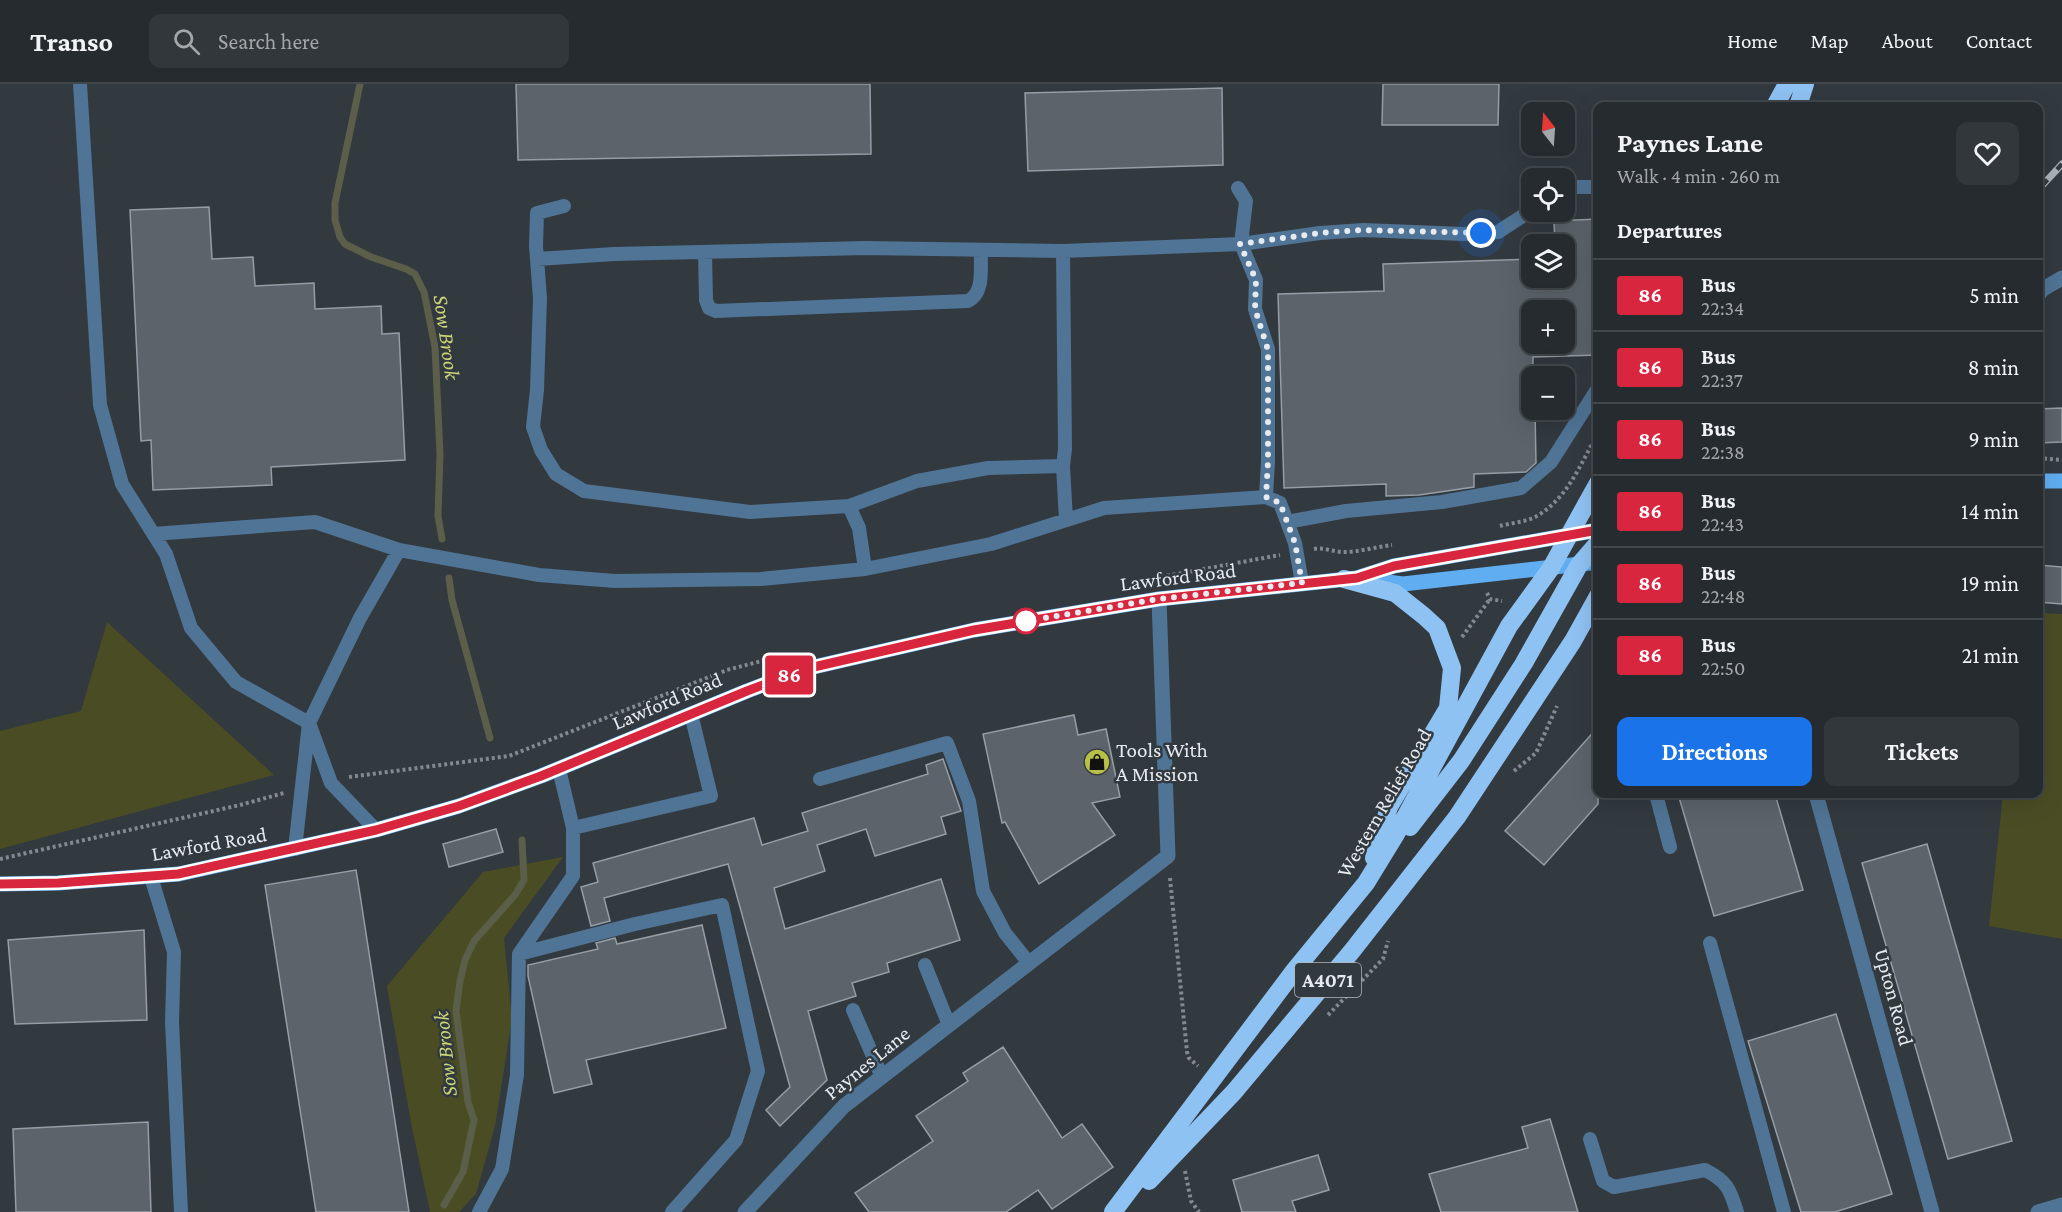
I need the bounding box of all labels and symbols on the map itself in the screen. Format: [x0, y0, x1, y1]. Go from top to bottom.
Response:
north arrow [1521, 102, 1575, 156]
your location [1466, 218, 1496, 248]
water label: Sow Brook [429, 293, 466, 382]
street label: Lawford Road [1119, 558, 1237, 596]
unlabelled marker [1013, 608, 1039, 634]
line badge: 86 [762, 656, 816, 694]
street label: Lawford Road [609, 667, 725, 735]
street label: Western Relief Road [1332, 724, 1436, 882]
place label: Tools With A Mission [1116, 738, 1208, 786]
shop icon: Tools With A Mission [1082, 747, 1112, 777]
street label: Lawford Road [149, 822, 269, 866]
street label: Upton Road [1870, 946, 1918, 1048]
road number: A4071 [1295, 963, 1361, 997]
water label: Sow Brook [428, 1009, 462, 1098]
street label: Paynes Lane [819, 1021, 915, 1105]

